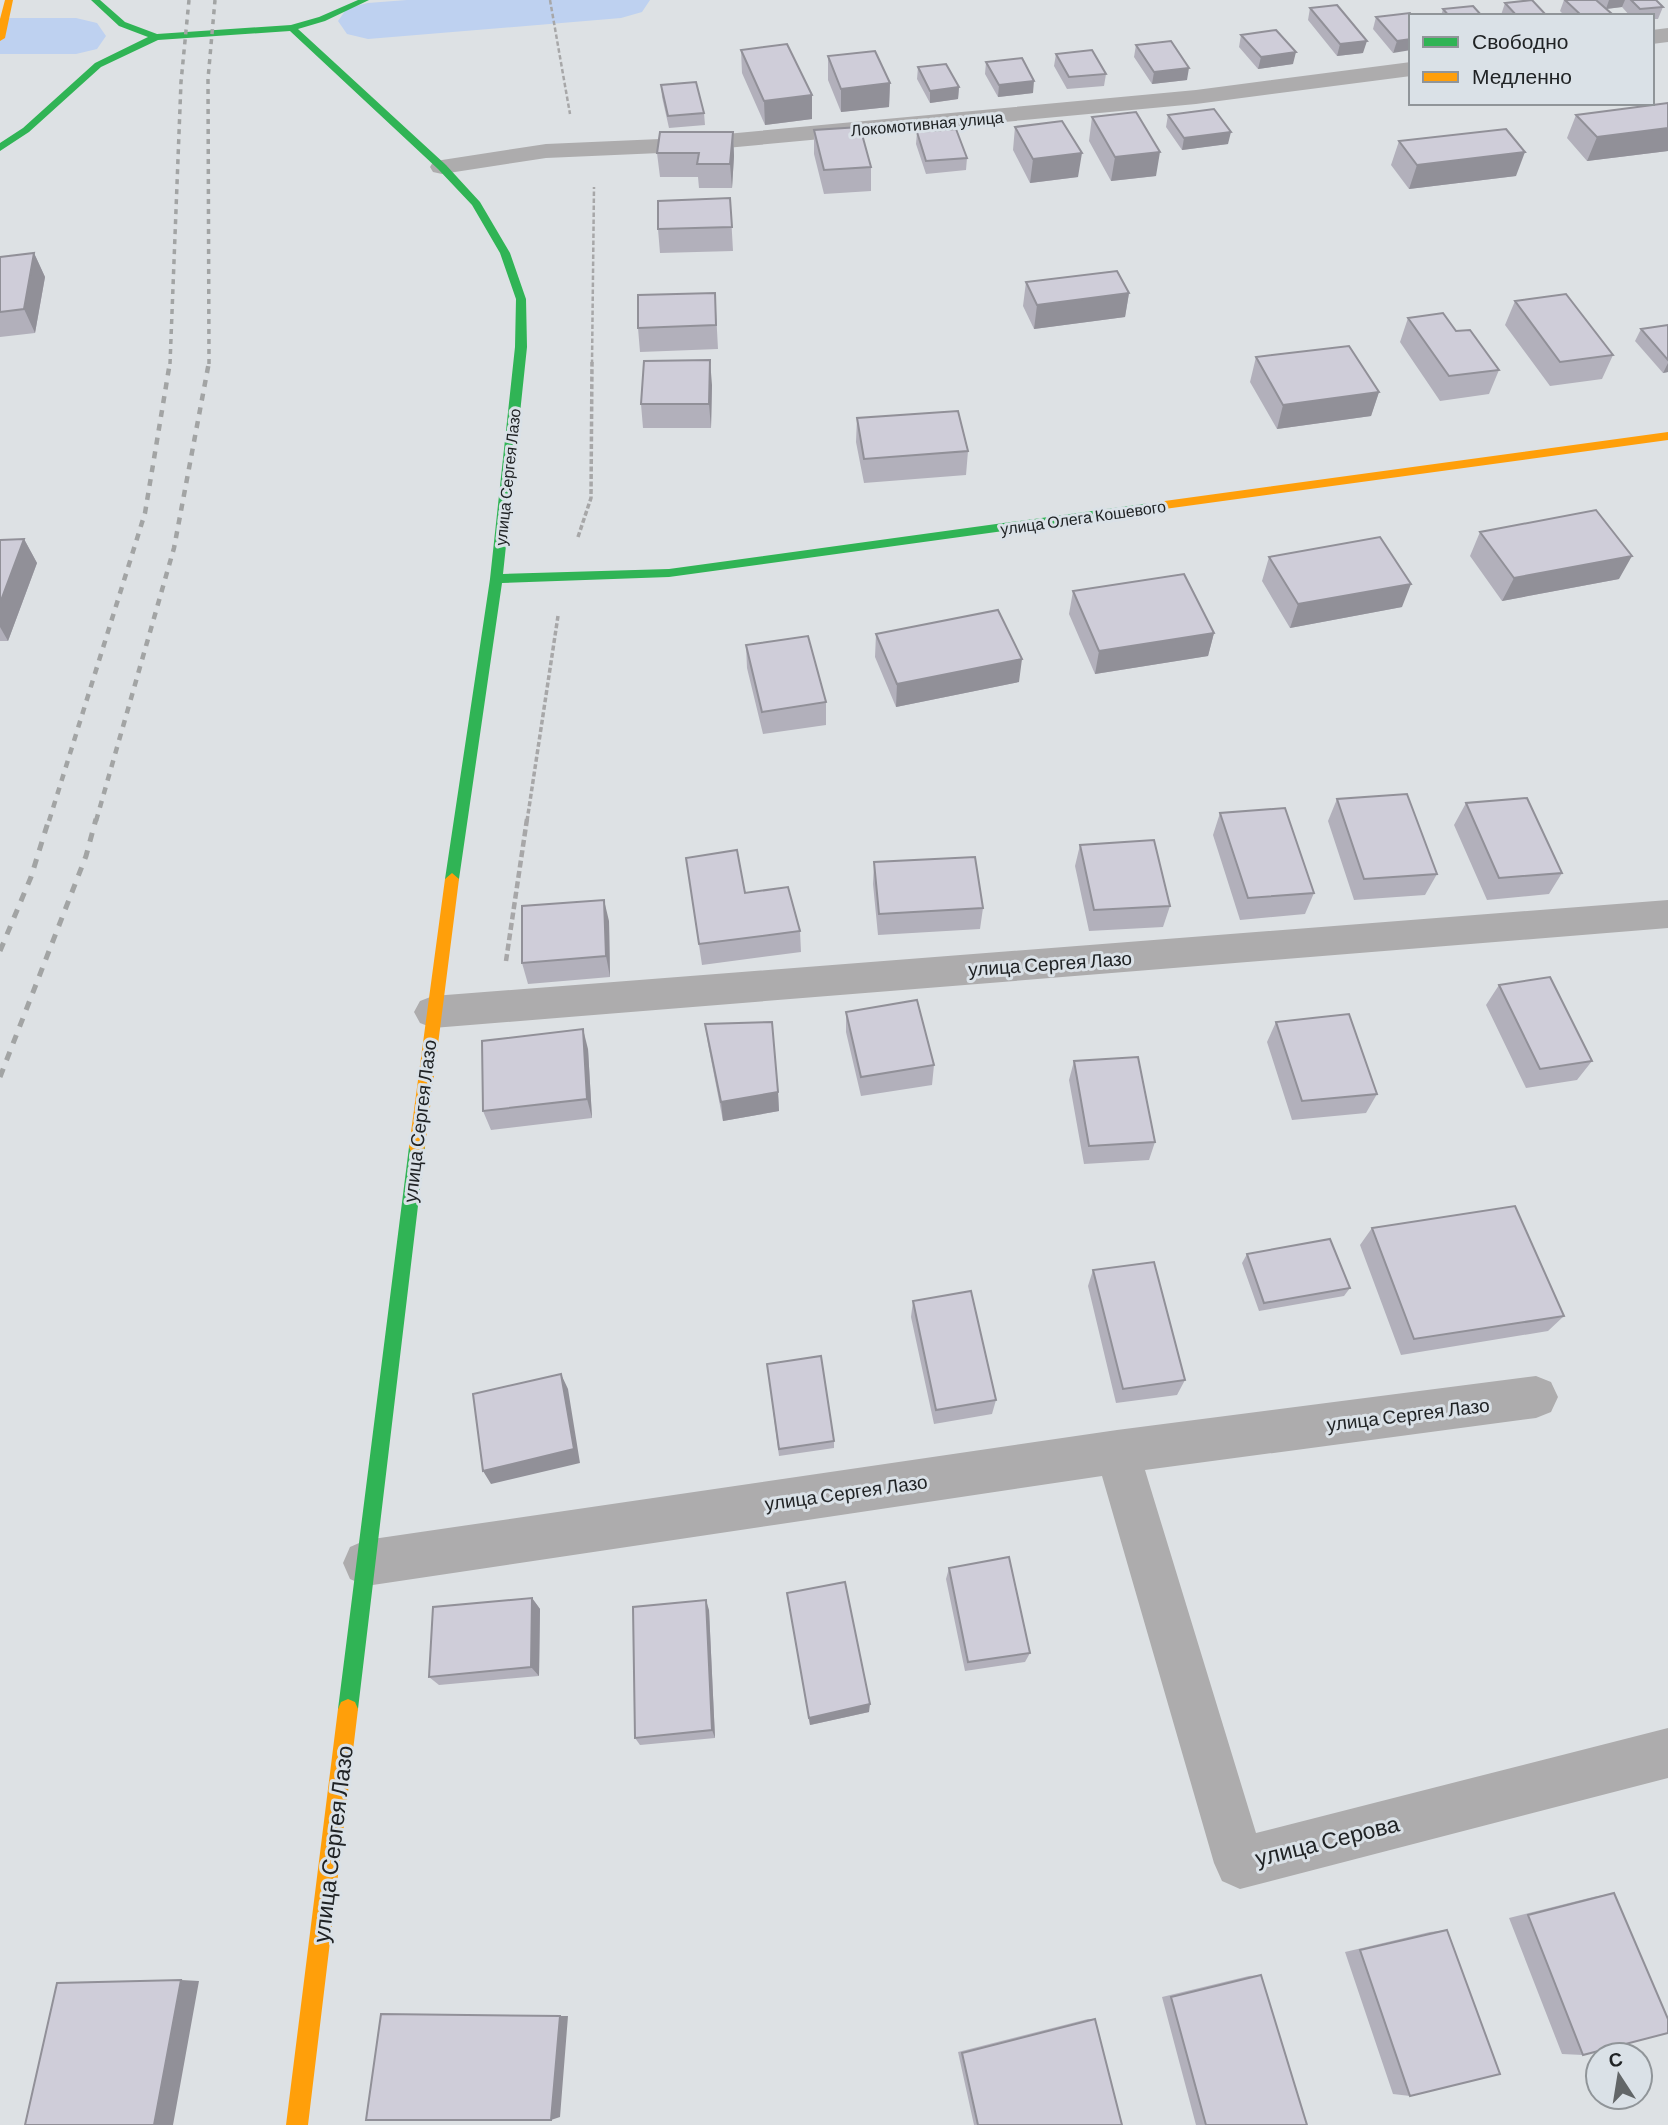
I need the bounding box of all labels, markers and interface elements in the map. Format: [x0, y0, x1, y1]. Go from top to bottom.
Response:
legend [1409, 14, 1654, 105]
text: Свободно [1472, 28, 1569, 53]
text: Медленно [1472, 63, 1572, 88]
street label: Локомотивная улица [850, 107, 1004, 139]
street label: улица Сергея Лазо [490, 407, 524, 547]
street label: улица Олега Кошевого [999, 496, 1167, 538]
street label: улица Сергея Лазо [967, 946, 1133, 980]
street label: улица Сергея Лазо [398, 1038, 440, 1204]
street label: улица Сергея Лазо [1325, 1393, 1491, 1435]
street label: улица Сергея Лазо [763, 1469, 929, 1515]
street label: улица Сергея Лазо [306, 1744, 358, 1944]
street label: улица Серова [1252, 1809, 1402, 1871]
north arrow [1584, 2041, 1654, 2111]
text: С [1606, 2046, 1625, 2072]

